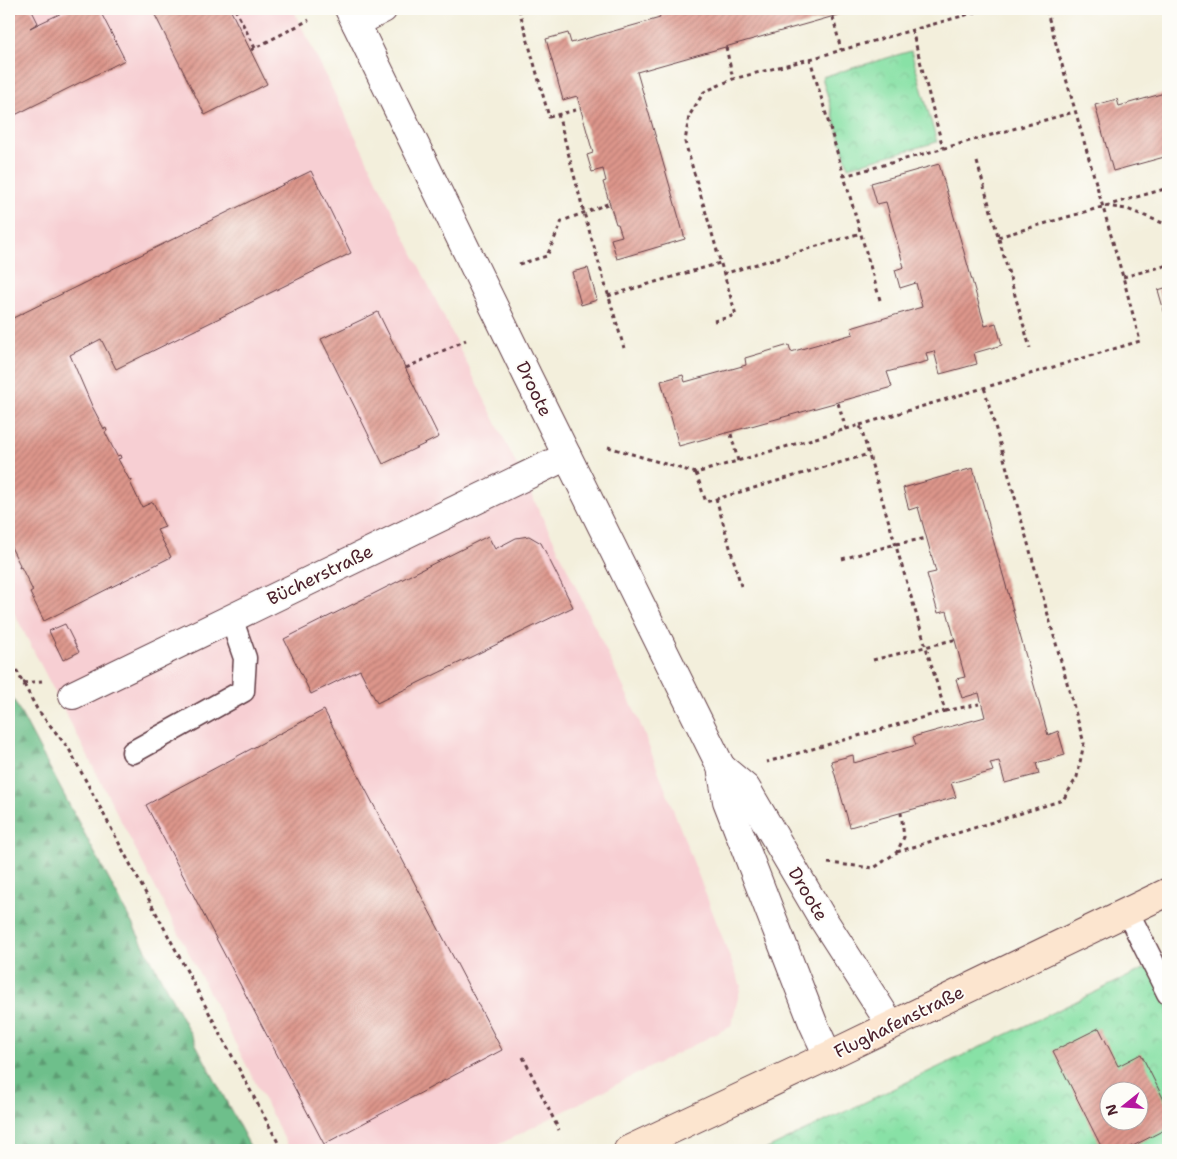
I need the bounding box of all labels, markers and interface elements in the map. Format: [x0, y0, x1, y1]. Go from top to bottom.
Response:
street label: Droote [510, 357, 558, 421]
street label: Bücherstraße [263, 539, 377, 611]
street label: Droote [783, 863, 833, 925]
street label: Flughafenstraße [830, 980, 968, 1064]
north arrow [1100, 1082, 1150, 1132]
text: N [1101, 1102, 1122, 1118]

